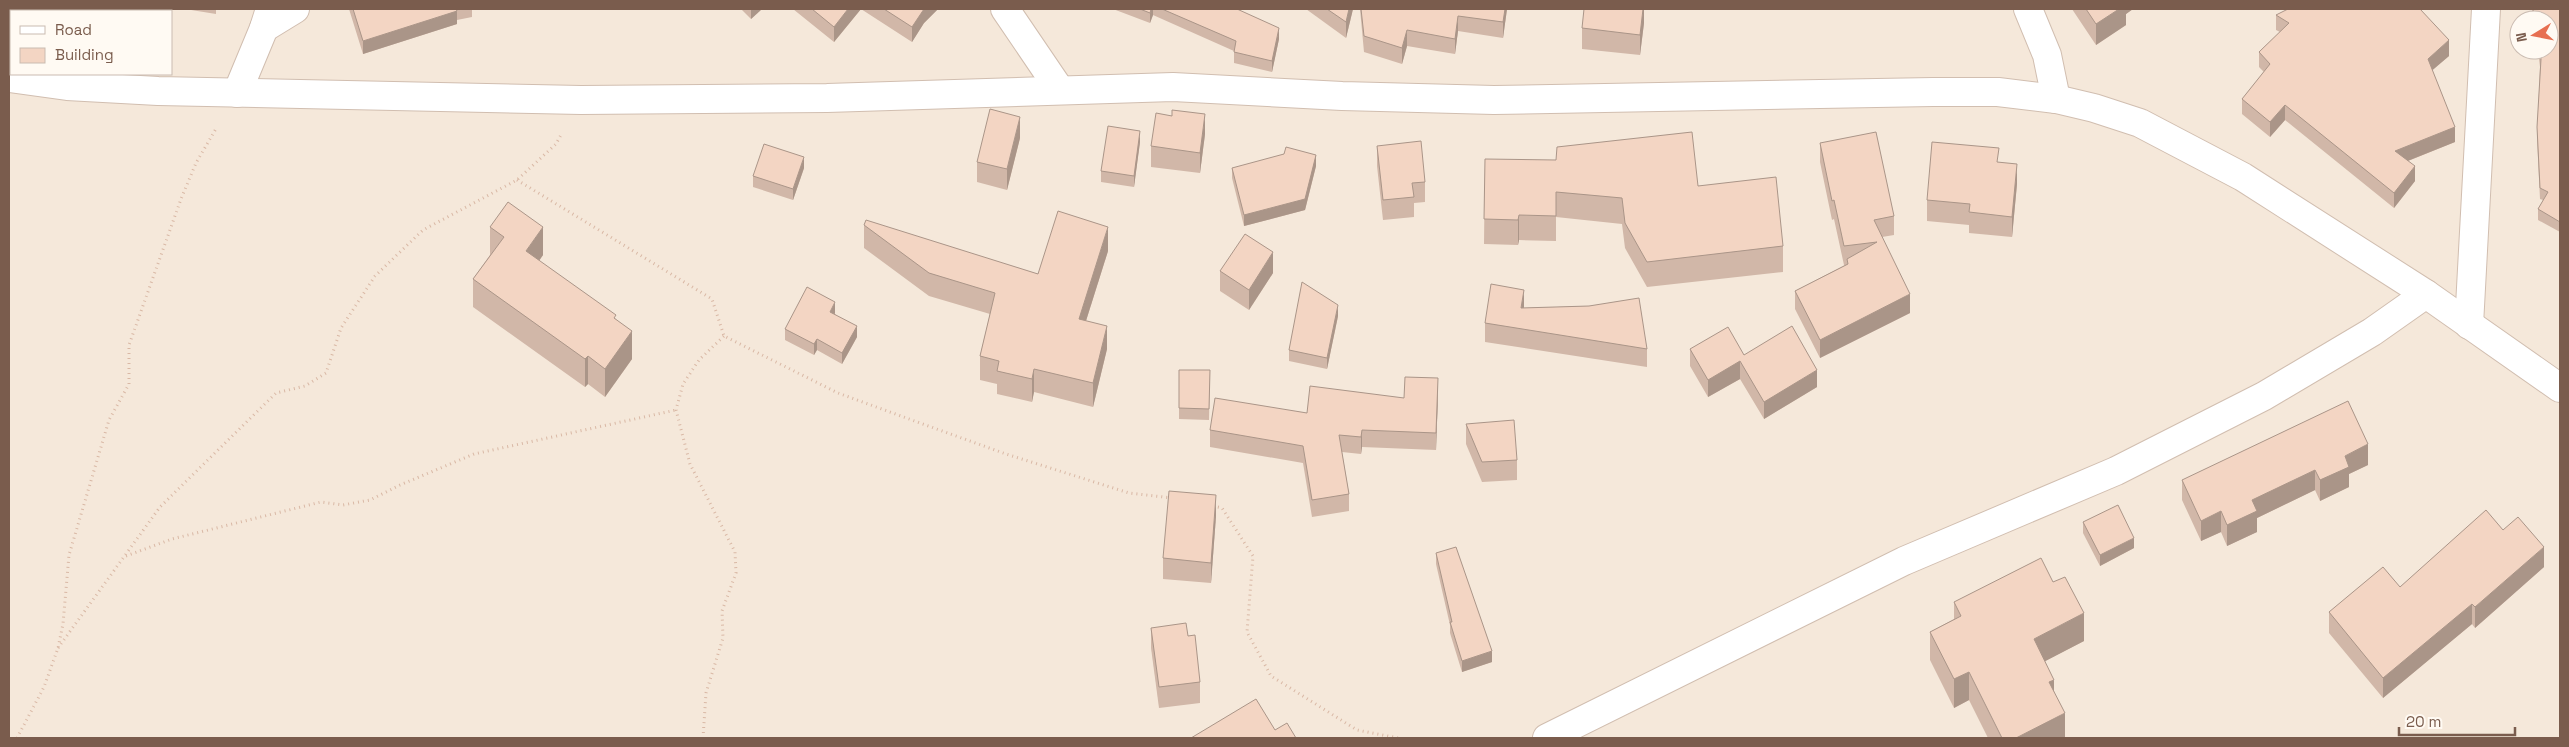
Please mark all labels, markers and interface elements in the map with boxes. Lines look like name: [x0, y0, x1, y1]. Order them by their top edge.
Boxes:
legend: [10, 10, 172, 75]
north arrow: [2509, 10, 2559, 60]
text: Road: [55, 20, 92, 39]
text: N: [2512, 31, 2531, 43]
text: Building: [55, 45, 114, 64]
scale bar: [2399, 704, 2515, 736]
text: 20 m: [2406, 712, 2441, 731]

